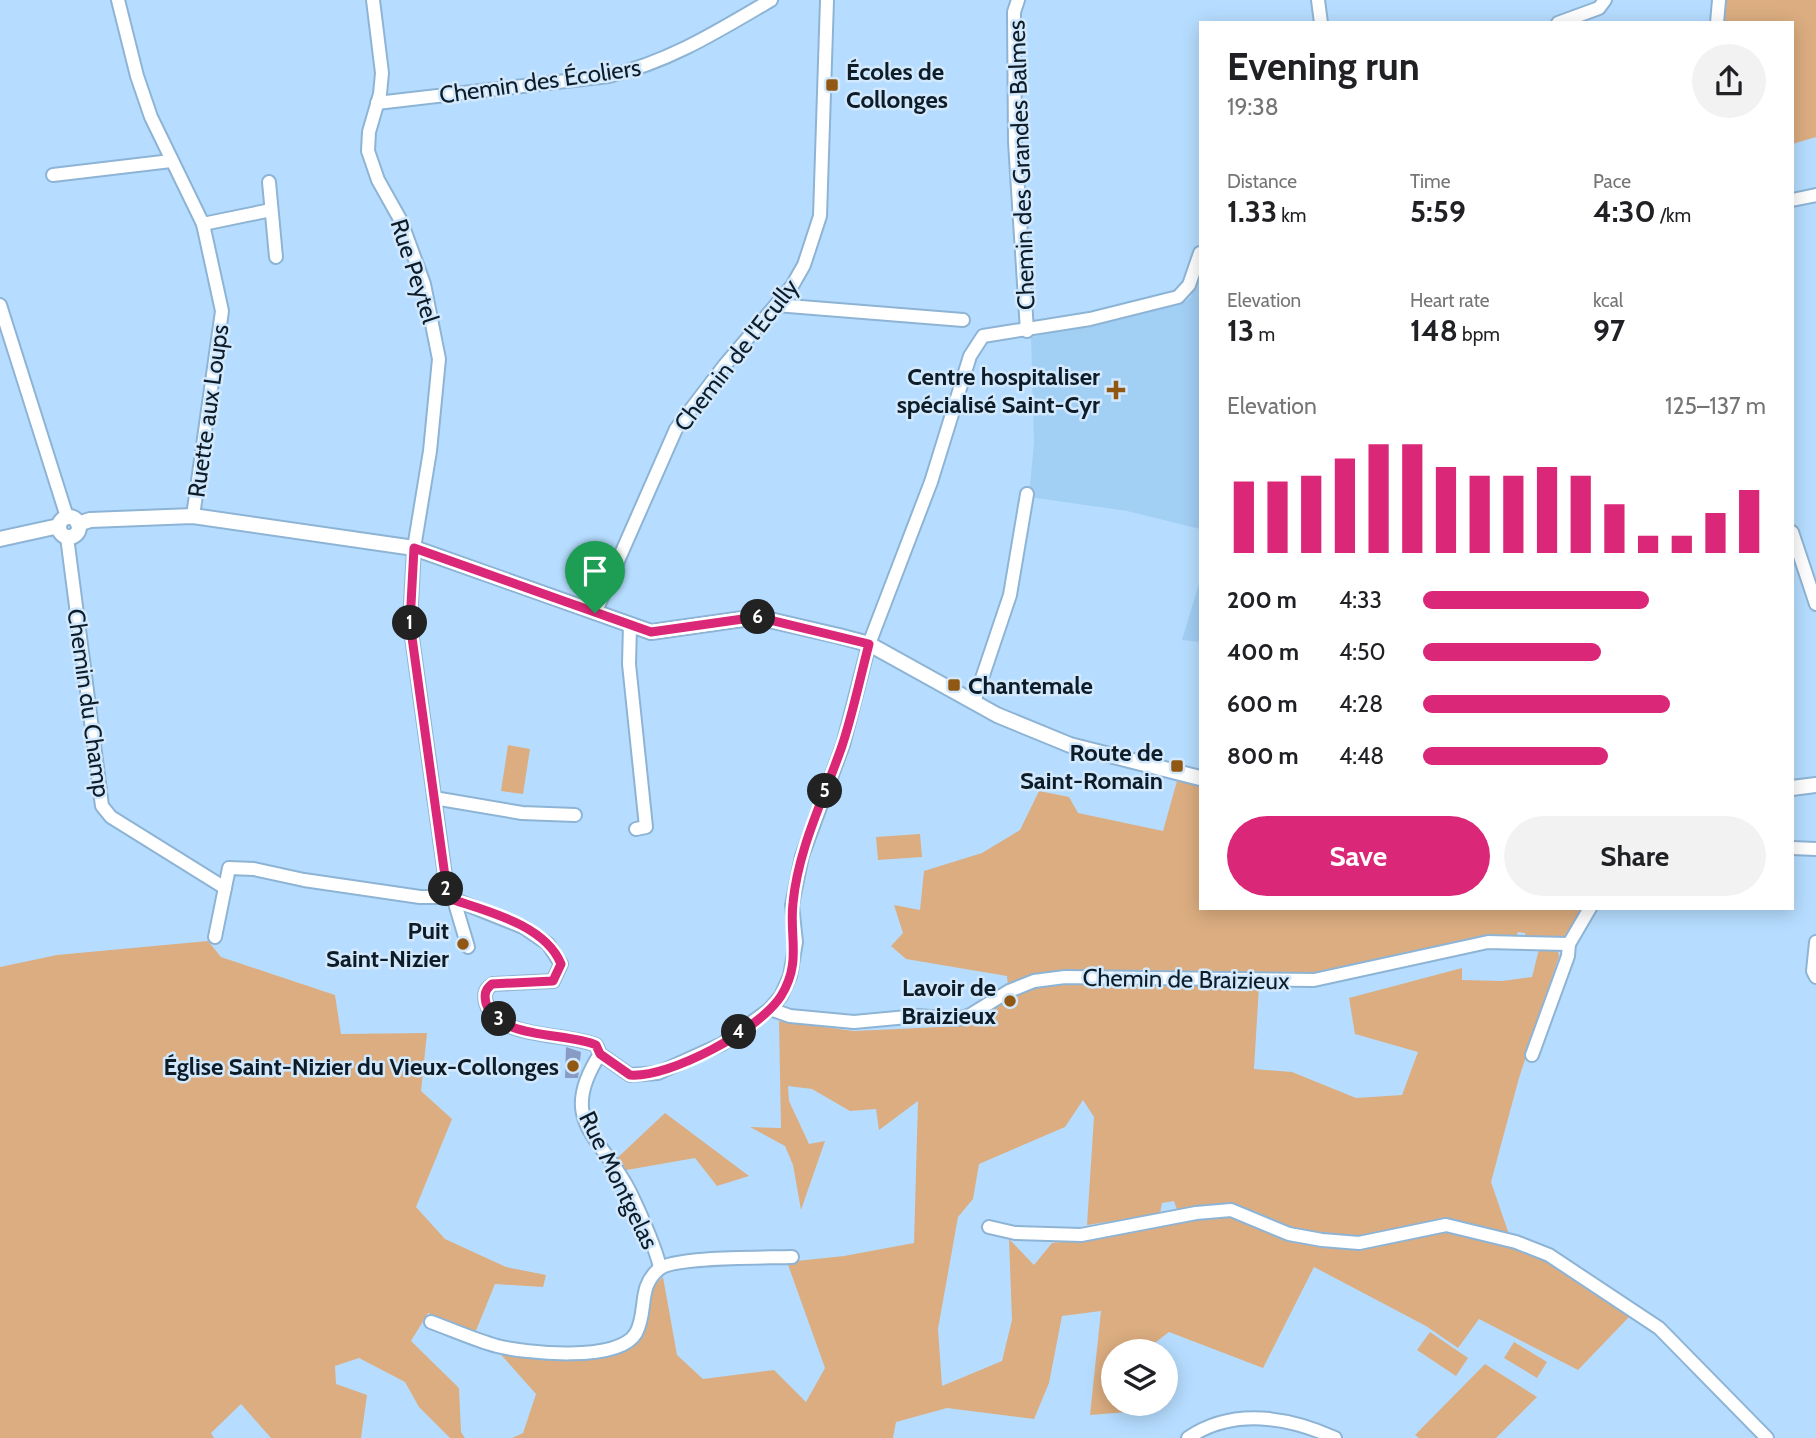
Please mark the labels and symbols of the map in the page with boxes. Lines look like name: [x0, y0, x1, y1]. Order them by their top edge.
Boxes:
street label: Chemin des Grandes Balmes: [1001, 19, 1041, 310]
street label: Chemin des Écoliers: [437, 52, 643, 110]
place label: Écoles de Collonges: [846, 57, 948, 114]
marker: Écoles de Collonges: [824, 77, 840, 93]
street label: Rue Peytel: [385, 215, 446, 327]
street label: Chemin de l'Ecully: [668, 273, 804, 437]
street label: Ruette aux Loups: [181, 322, 235, 499]
place label: Centre hospitaliser spécialisé Saint-Cyr: [897, 362, 1100, 419]
marker: Centre hospitaliser spécialisé Saint-Cyr: [1106, 380, 1126, 400]
pin: [565, 541, 625, 613]
pin: 6: [740, 600, 776, 634]
pin: 1: [392, 606, 428, 640]
street label: Chemin du Champ: [61, 607, 117, 799]
place label: Chantemale: [968, 671, 1093, 700]
marker: Chantemale: [946, 677, 962, 693]
place label: Route de Saint-Romain: [1020, 738, 1163, 795]
marker: Route de Saint-Romain: [1169, 758, 1185, 774]
pin: 5: [808, 774, 842, 808]
pin: 2: [428, 872, 464, 906]
place label: Puit Saint-Nizier: [326, 916, 449, 973]
marker: Puit Saint-Nizier: [455, 936, 471, 952]
street label: Chemin de Braizieux: [1082, 963, 1290, 995]
place label: Lavoir de Braizieux: [901, 973, 996, 1030]
marker: Lavoir de Braizieux: [1002, 993, 1018, 1009]
pin: 3: [482, 1002, 516, 1036]
pin: 4: [722, 1014, 756, 1050]
place label: Église Saint-Nizier du Vieux-Collonges: [163, 1052, 559, 1081]
marker: Église Saint-Nizier du Vieux-Collonges: [565, 1058, 581, 1074]
street label: Rue Montgelas: [573, 1106, 665, 1254]

